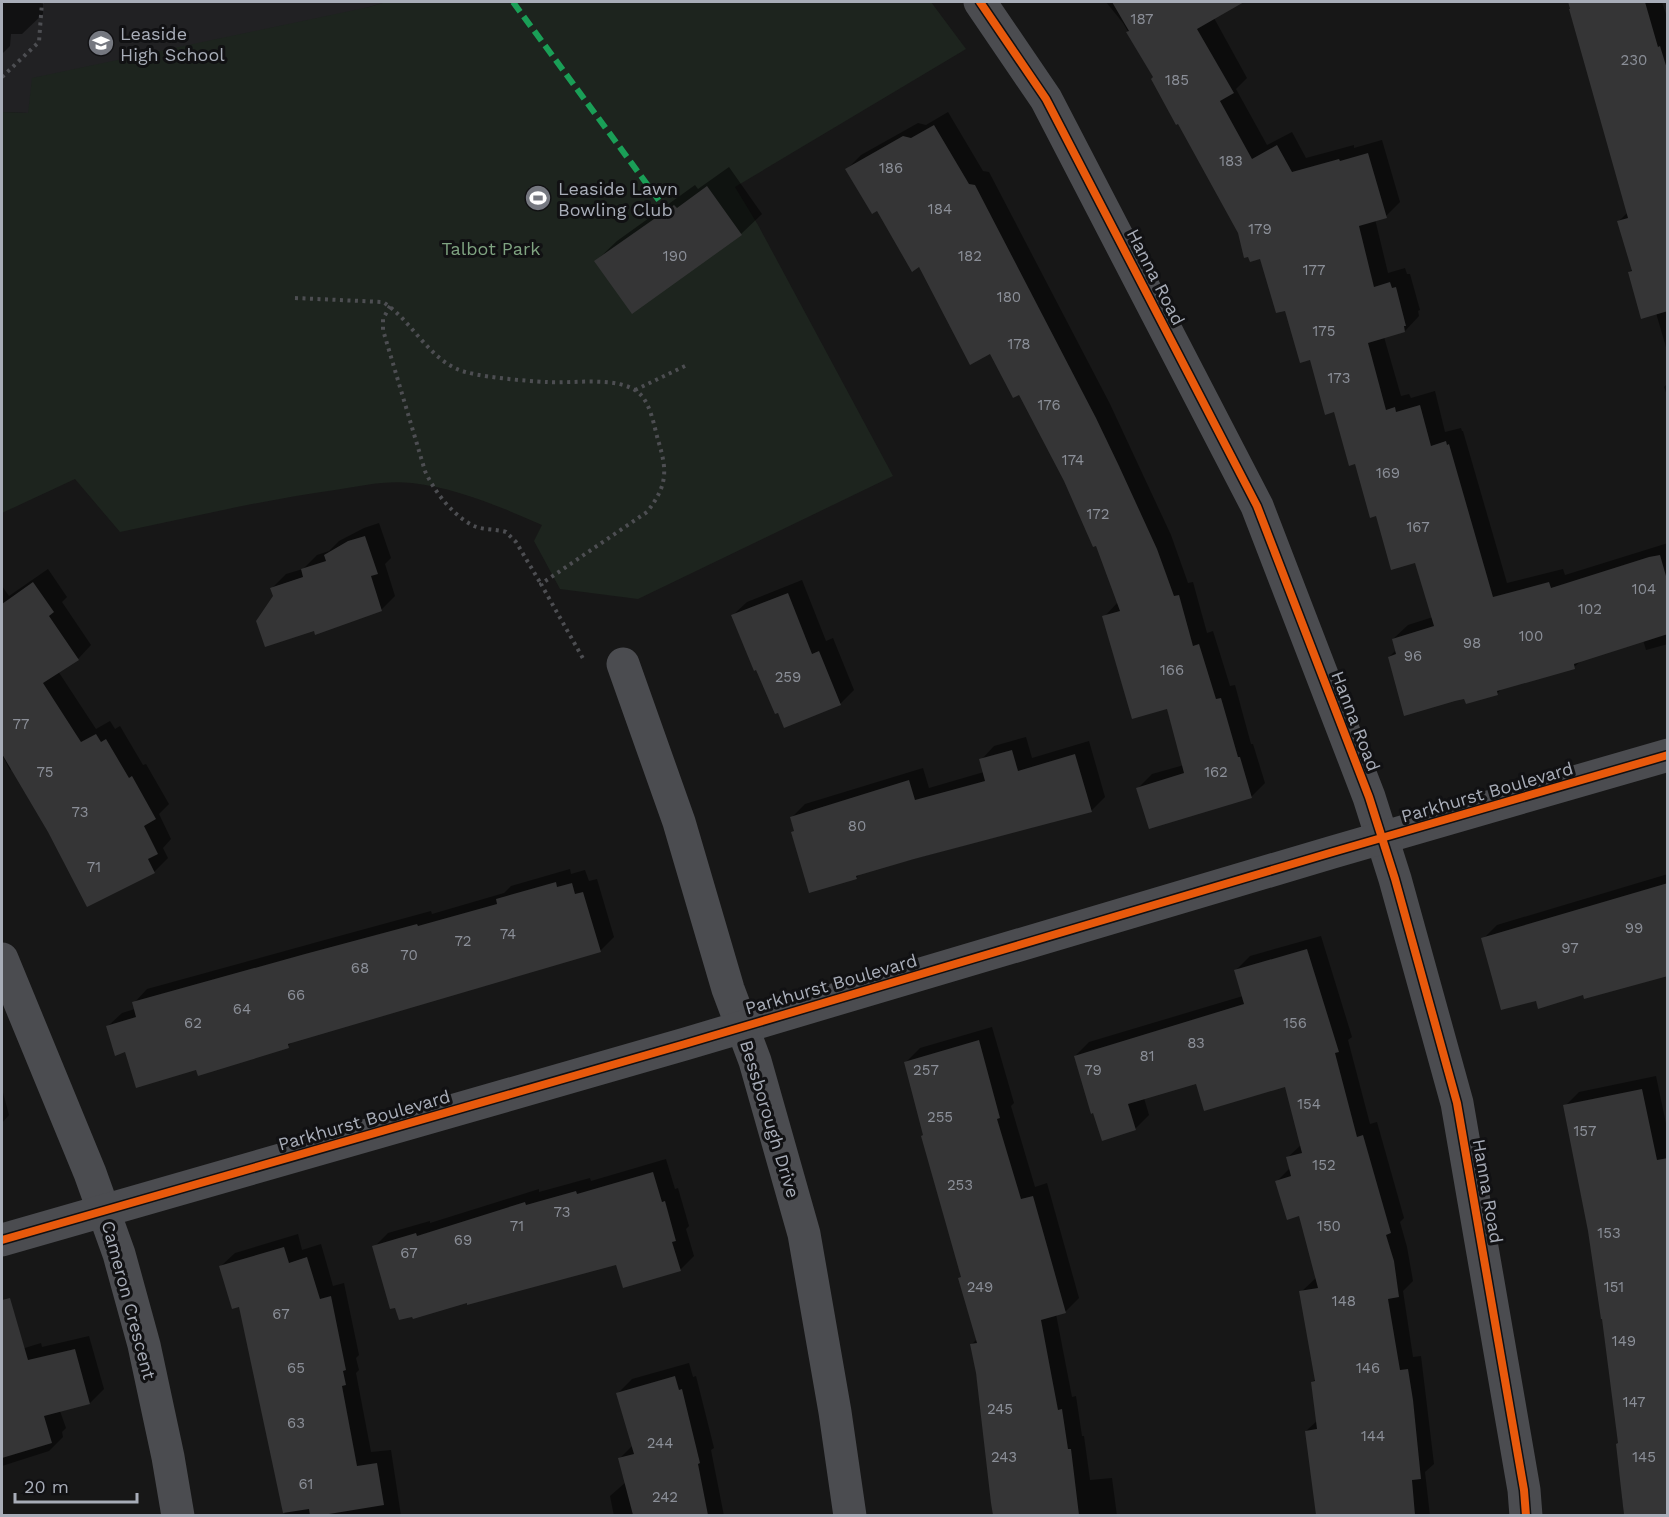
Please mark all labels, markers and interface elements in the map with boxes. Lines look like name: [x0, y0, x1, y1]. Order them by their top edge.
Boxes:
house number: 187: [1131, 10, 1153, 28]
place label: Leaside High School: [120, 23, 225, 65]
school or university icon: Leaside High School: [86, 28, 116, 58]
house number: 230: [1621, 51, 1647, 69]
house number: 185: [1165, 71, 1189, 89]
house number: 183: [1219, 152, 1243, 170]
house number: 186: [879, 159, 903, 177]
place label: Leaside Lawn Bowling Club: [558, 178, 678, 220]
sports icon: Leaside Lawn Bowling Club: [523, 183, 553, 213]
house number: 184: [928, 200, 952, 218]
house number: 179: [1248, 220, 1272, 238]
street label: Hanna Road: [1123, 225, 1189, 329]
park label: Talbot Park: [441, 238, 541, 259]
house number: 190: [663, 247, 687, 265]
house number: 182: [958, 247, 982, 265]
house number: 177: [1303, 261, 1325, 279]
house number: 180: [997, 288, 1021, 306]
house number: 175: [1313, 322, 1336, 340]
house number: 178: [1007, 335, 1031, 353]
house number: 173: [1327, 369, 1351, 387]
house number: 176: [1037, 396, 1061, 414]
house number: 174: [1062, 451, 1084, 469]
house number: 169: [1376, 464, 1400, 482]
house number: 172: [1086, 505, 1110, 523]
house number: 167: [1406, 518, 1430, 536]
house number: 104: [1632, 580, 1656, 598]
house number: 102: [1578, 600, 1602, 618]
house number: 100: [1519, 627, 1543, 645]
house number: 98: [1463, 634, 1481, 652]
house number: 96: [1404, 647, 1422, 665]
house number: 166: [1160, 661, 1184, 679]
house number: 259: [775, 668, 801, 686]
street label: Hanna Road: [1327, 668, 1385, 774]
house number: 77: [13, 715, 29, 733]
street label: Parkhurst Boulevard: [1399, 757, 1575, 827]
house number: 75: [36, 763, 54, 781]
house number: 162: [1204, 763, 1228, 781]
house number: 73: [71, 803, 89, 821]
house number: 80: [848, 817, 866, 835]
house number: 71: [87, 858, 101, 876]
house number: 99: [1625, 919, 1643, 937]
house number: 74: [500, 925, 516, 943]
house number: 72: [454, 932, 472, 950]
house number: 97: [1561, 939, 1579, 957]
house number: 70: [400, 946, 418, 964]
street label: Parkhurst Boulevard: [743, 949, 919, 1019]
house number: 68: [351, 959, 369, 977]
house number: 66: [287, 986, 305, 1004]
house number: 64: [233, 1000, 251, 1018]
house number: 62: [184, 1014, 202, 1032]
house number: 156: [1283, 1014, 1307, 1032]
house number: 83: [1187, 1034, 1205, 1052]
street label: Bessborough Drive: [736, 1038, 804, 1200]
house number: 81: [1139, 1047, 1155, 1065]
house number: 257: [913, 1061, 939, 1079]
house number: 79: [1084, 1061, 1102, 1079]
street label: Parkhurst Boulevard: [276, 1085, 452, 1155]
house number: 154: [1297, 1095, 1321, 1113]
house number: 255: [927, 1108, 953, 1126]
house number: 157: [1574, 1122, 1597, 1140]
street label: Hanna Road: [1469, 1137, 1507, 1245]
house number: 152: [1312, 1156, 1336, 1174]
house number: 253: [947, 1176, 973, 1194]
house number: 73: [553, 1203, 571, 1221]
house number: 71: [510, 1217, 524, 1235]
house number: 150: [1317, 1217, 1341, 1235]
street label: Cameron Crescent: [98, 1218, 160, 1382]
house number: 153: [1597, 1224, 1621, 1242]
house number: 69: [454, 1231, 472, 1249]
house number: 67: [400, 1244, 418, 1262]
house number: 249: [967, 1278, 993, 1296]
house number: 151: [1604, 1278, 1624, 1296]
house number: 148: [1332, 1292, 1356, 1310]
house number: 67: [272, 1305, 290, 1323]
house number: 149: [1612, 1332, 1636, 1350]
house number: 65: [287, 1359, 305, 1377]
house number: 146: [1356, 1359, 1380, 1377]
house number: 147: [1623, 1393, 1645, 1411]
house number: 245: [987, 1400, 1013, 1418]
house number: 63: [287, 1414, 305, 1432]
house number: 144: [1361, 1427, 1385, 1445]
house number: 244: [647, 1434, 673, 1452]
house number: 243: [991, 1448, 1017, 1466]
house number: 145: [1632, 1448, 1656, 1466]
scale bar: [15, 1466, 136, 1504]
house number: 61: [299, 1475, 313, 1493]
text: 20 m: [24, 1476, 69, 1497]
house number: 242: [652, 1488, 678, 1506]

